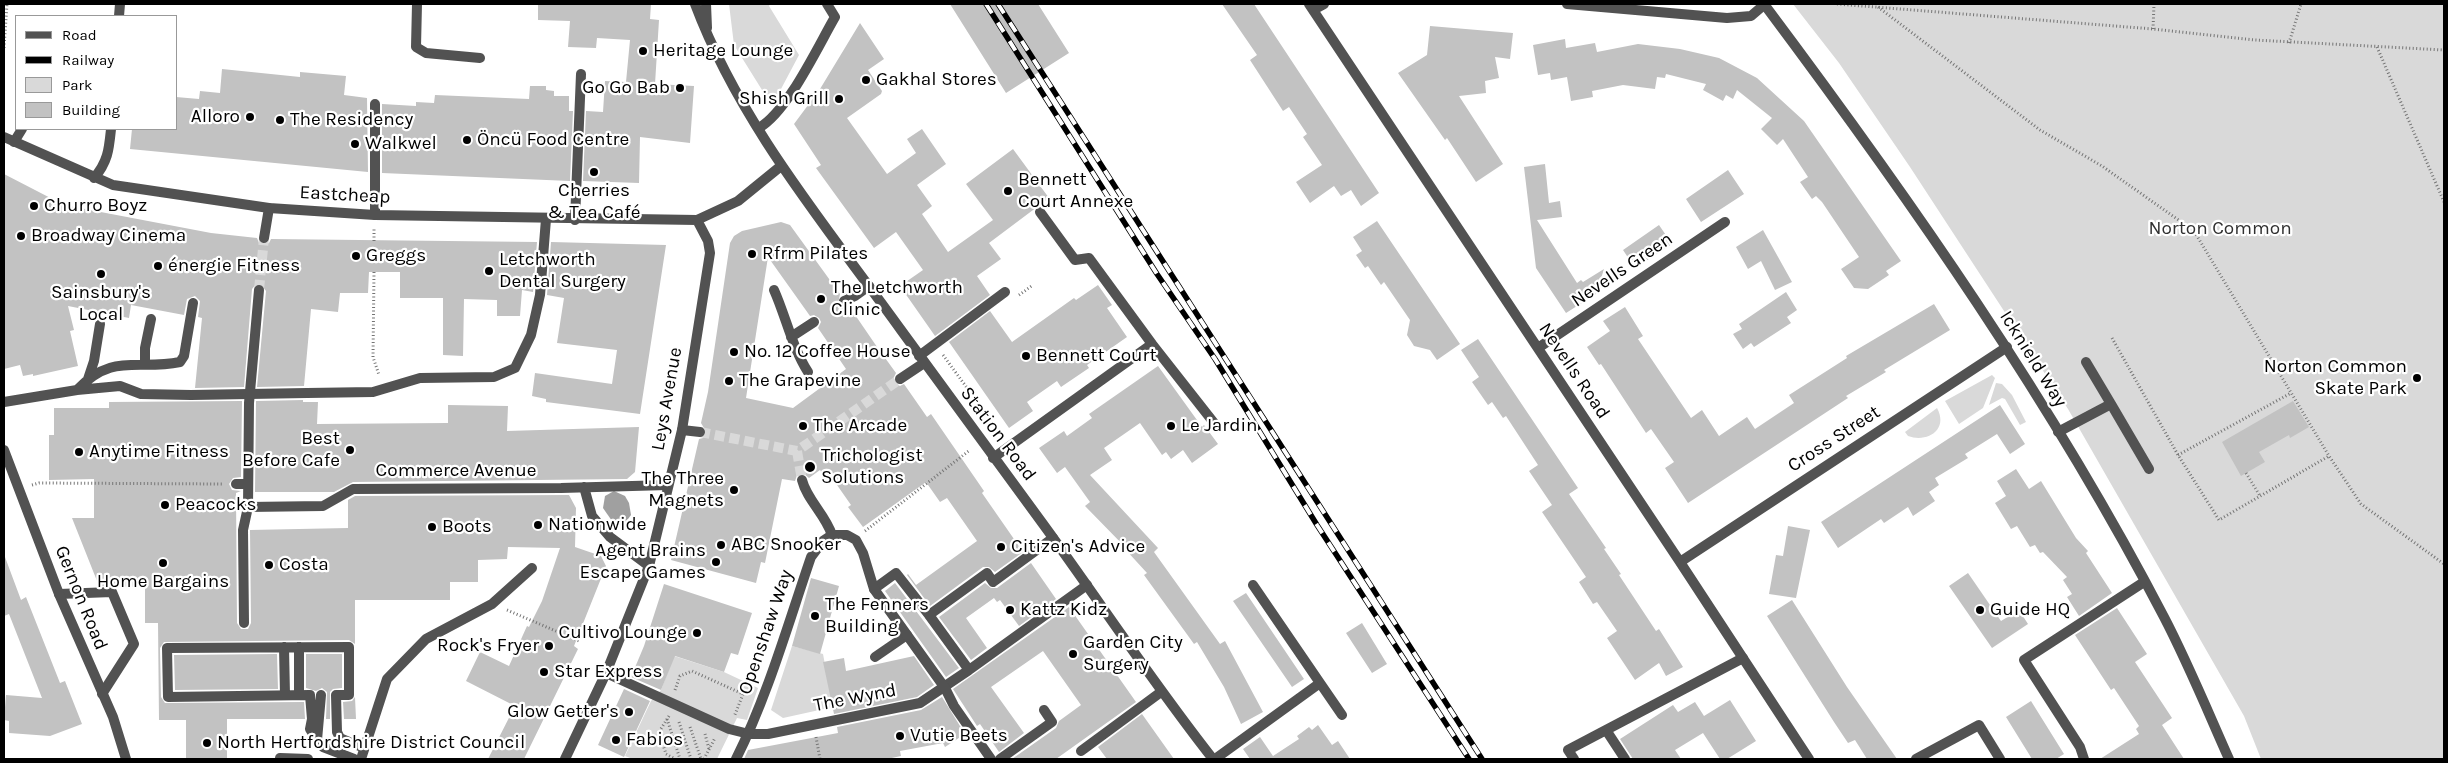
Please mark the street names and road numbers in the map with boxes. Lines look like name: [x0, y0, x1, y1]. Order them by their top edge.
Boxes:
street label: Eastcheap: [299, 181, 391, 209]
street label: Nevells Green: [1567, 228, 1677, 312]
street label: Icknield Way: [1994, 307, 2072, 411]
street label: Nevells Road: [1534, 319, 1614, 423]
street label: Leys Avenue: [647, 346, 687, 452]
street label: Station Road: [955, 382, 1041, 486]
street label: Cross Street: [1784, 401, 1884, 477]
street label: Commerce Avenue: [376, 460, 536, 482]
street label: Gernon Road: [50, 543, 112, 653]
street label: Openshaw Way: [734, 567, 798, 697]
street label: The Wynd: [812, 679, 898, 717]

